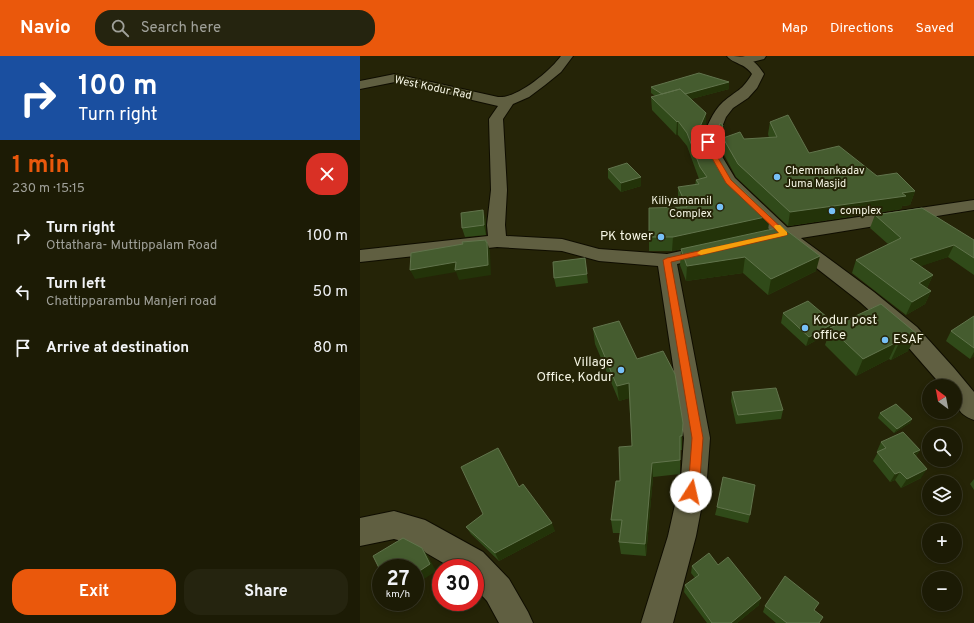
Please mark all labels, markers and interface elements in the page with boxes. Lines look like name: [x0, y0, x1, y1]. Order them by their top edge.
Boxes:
search box: [95, 10, 375, 46]
text: Navio: [20, 16, 71, 40]
icon: search: [109, 17, 131, 39]
text: Search here: [141, 19, 221, 38]
text: Map: [782, 20, 808, 37]
text: Directions: [830, 20, 894, 37]
text: Saved: [916, 20, 954, 37]
text: 100 m: [78, 69, 158, 105]
icon: right: [12, 72, 64, 124]
street label: West Kodur Rad: [393, 73, 473, 103]
text: Turn right: [78, 104, 158, 127]
pin: [691, 125, 725, 159]
icon: arrive: [697, 131, 719, 153]
text: 1 min: [12, 151, 70, 181]
button: close: [306, 153, 348, 195]
place label: Chemmankadav Juma Masjid: [785, 164, 865, 191]
marker: Chemmankadav Juma Masjid: [772, 172, 782, 182]
text: 230 m · 15:15: [12, 181, 85, 197]
place label: Kiliyamannil Complex: [651, 194, 712, 221]
marker: Kiliyamannil Complex: [715, 202, 725, 212]
place label: complex: [840, 204, 882, 218]
marker: complex: [827, 206, 837, 216]
text: Turn right: [46, 219, 115, 238]
icon: right: [12, 225, 34, 247]
text: 100 m: [307, 227, 348, 246]
place label: PK tower: [600, 229, 653, 245]
marker: PK tower: [656, 232, 666, 242]
text: Ottathara- Muttippalam Road: [46, 238, 217, 254]
text: Turn left: [46, 275, 106, 294]
icon: left: [12, 281, 34, 303]
text: 50 m: [313, 283, 348, 302]
text: Chattipparambu Manjeri road: [46, 294, 216, 310]
place label: Kodur post office: [813, 313, 877, 344]
marker: Kodur post office: [800, 323, 810, 333]
place label: ESAF: [893, 332, 924, 348]
marker: ESAF: [880, 335, 890, 345]
icon: arrive: [12, 337, 34, 359]
text: Arrive at destination: [46, 339, 189, 358]
text: 80 m: [313, 339, 348, 358]
place label: Village Office, Kodur: [536, 355, 613, 386]
marker: Village Office, Kodur: [616, 365, 626, 375]
north arrow: [922, 379, 962, 419]
map controls: [922, 379, 962, 611]
button: search: [922, 427, 962, 467]
position arrow: [670, 471, 712, 513]
button: layers: [922, 475, 962, 515]
button: +: [922, 523, 962, 563]
speed limit sign: 30: [432, 559, 484, 611]
text: 27: [387, 567, 409, 593]
button: Exit: [12, 569, 176, 615]
button: Share: [184, 569, 348, 615]
button: −: [922, 571, 962, 611]
text: km/h: [386, 588, 410, 601]

